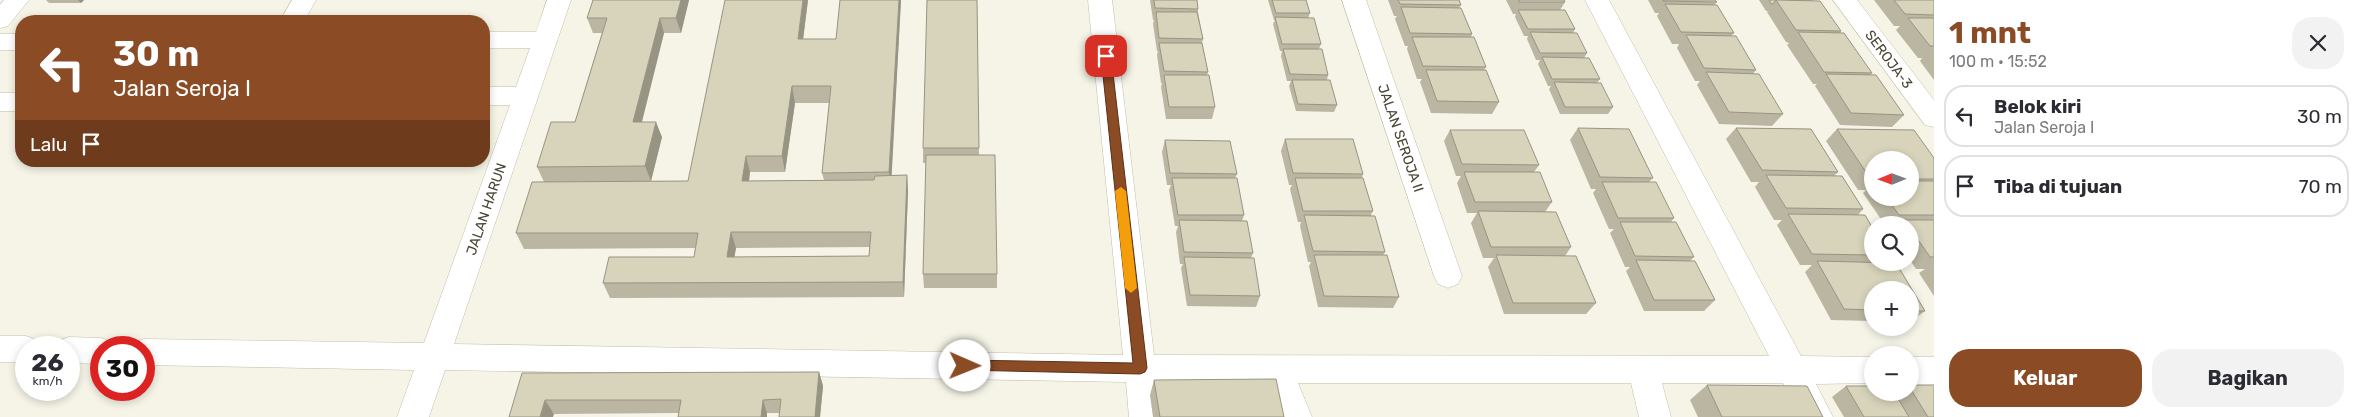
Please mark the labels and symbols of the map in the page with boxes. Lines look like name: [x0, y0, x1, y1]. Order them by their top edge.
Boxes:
street label: SEROJA-3: [1861, 27, 1916, 92]
pin: [1085, 35, 1127, 77]
street label: JALAN SEROJA II: [1374, 82, 1427, 194]
north arrow: [1864, 151, 1919, 206]
street label: JALAN HARUN: [463, 161, 510, 258]
speed limit sign: 30: [90, 336, 155, 401]
position arrow: [938, 339, 990, 391]

